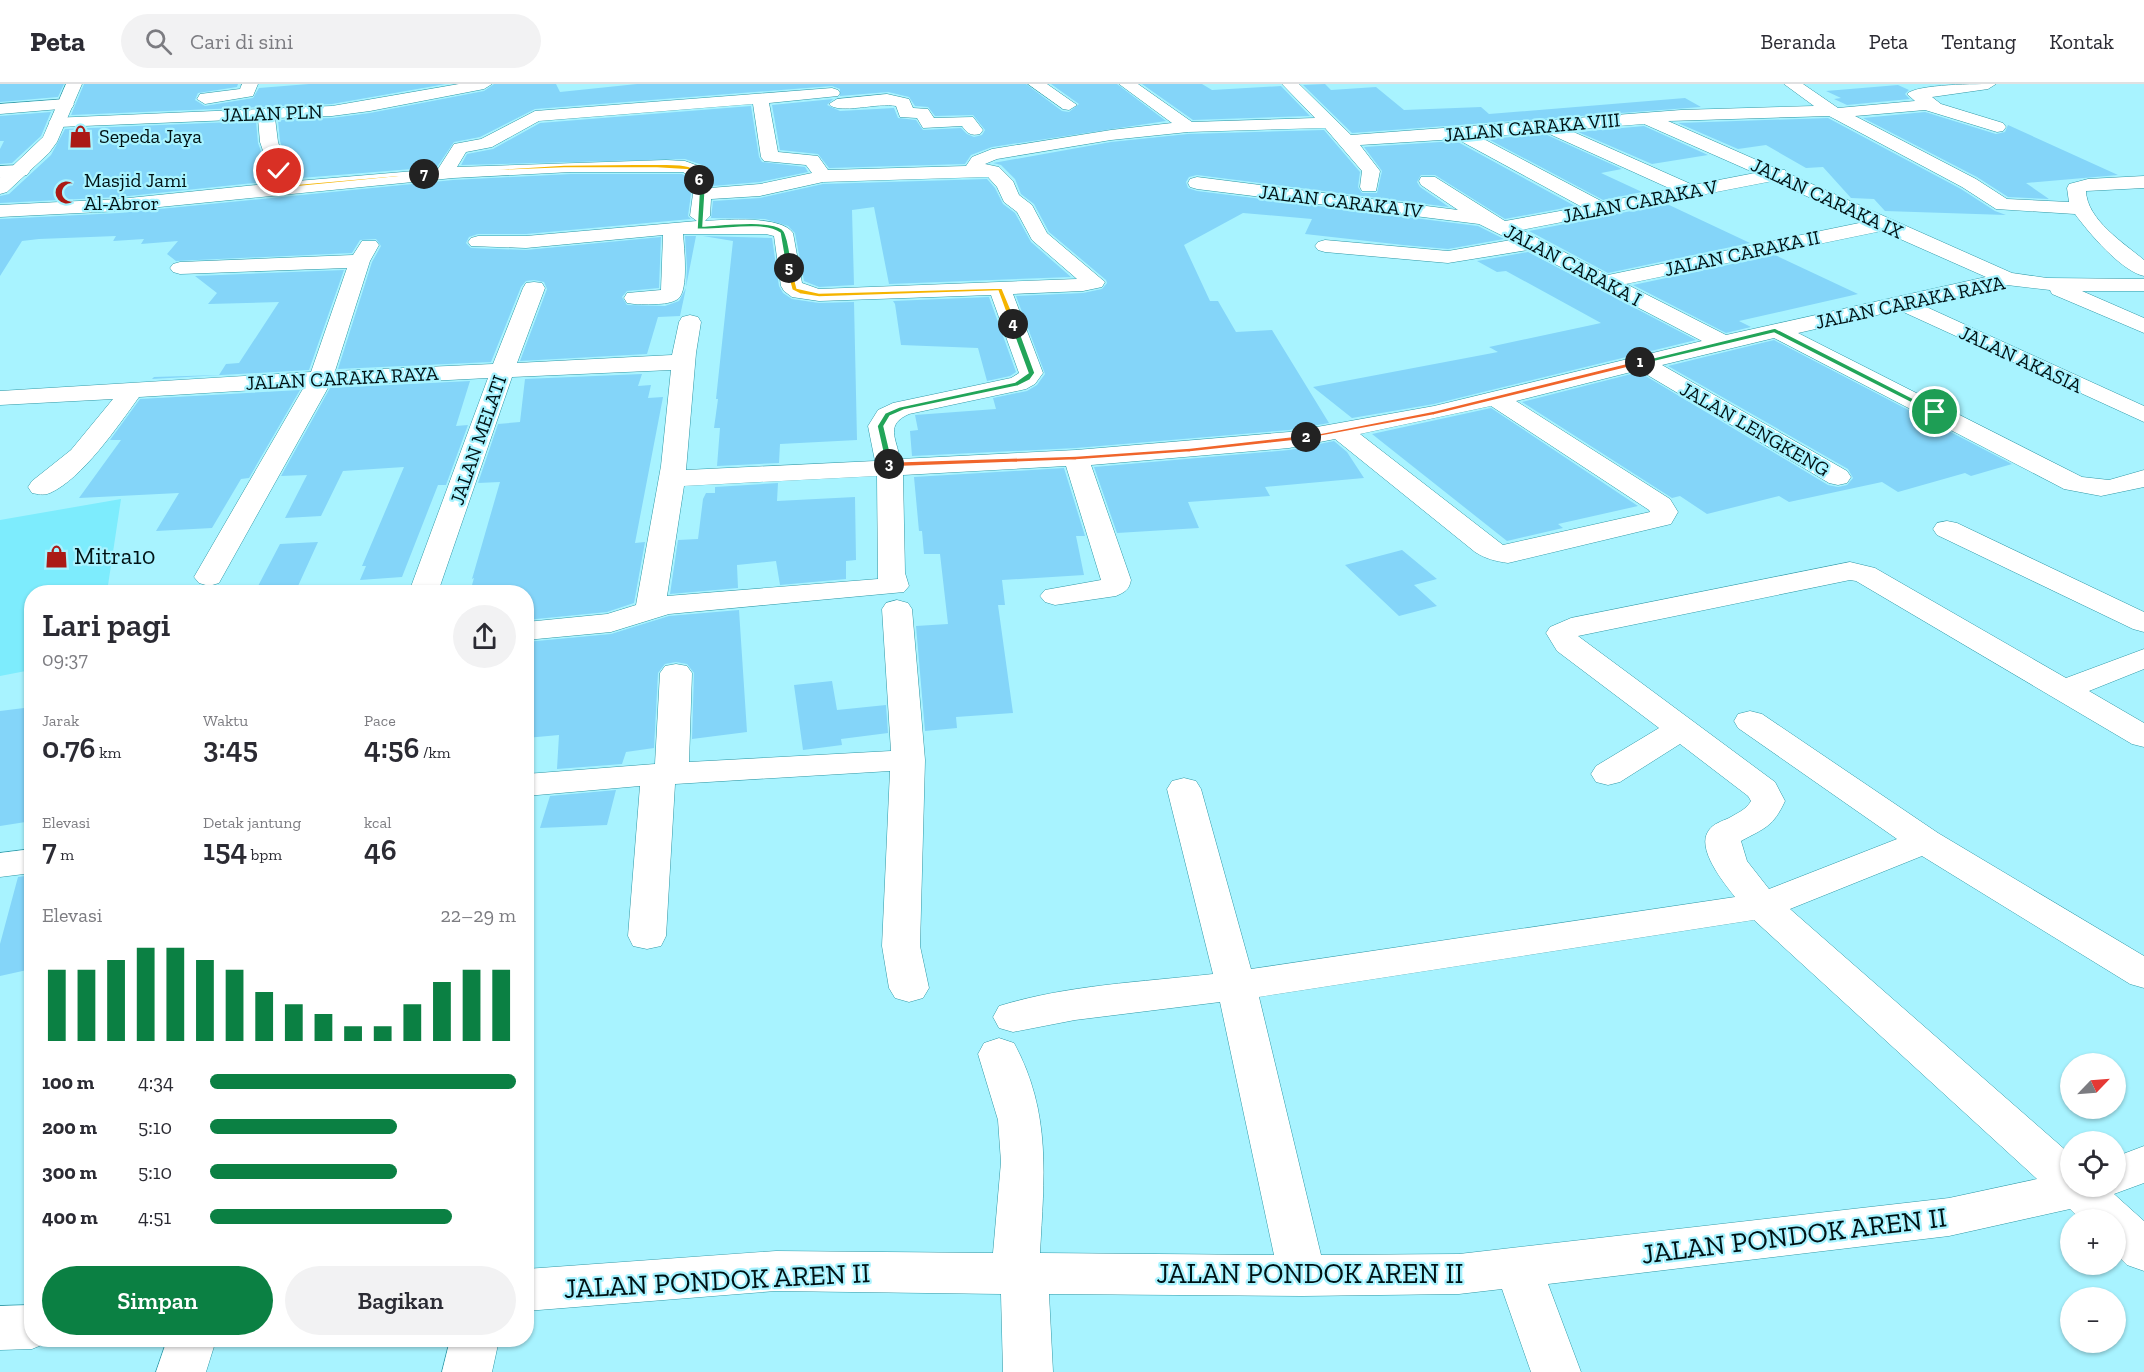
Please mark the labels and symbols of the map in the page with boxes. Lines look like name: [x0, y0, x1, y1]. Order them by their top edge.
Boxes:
street label: JALAN PLN: [221, 99, 323, 127]
street label: JALAN CARAKA VIII: [1443, 107, 1621, 147]
shop icon: Sepeda Jaya: [68, 123, 94, 149]
place label: Sepeda Jaya: [99, 124, 202, 148]
pin: [253, 145, 304, 196]
street label: JALAN CARAKA IX: [1747, 152, 1907, 244]
pin: 7: [409, 159, 439, 189]
pin: 6: [684, 165, 714, 195]
place label: Masjid Jami Al-Abror: [84, 168, 187, 215]
street label: JALAN CARAKA V: [1560, 174, 1720, 228]
mosque icon: Masjid Jami Al-Abror: [53, 179, 79, 205]
street label: JALAN CARAKA IV: [1258, 179, 1424, 223]
street label: JALAN CARAKA I: [1500, 219, 1646, 311]
street label: JALAN CARAKA II: [1662, 225, 1822, 281]
pin: 5: [774, 253, 804, 283]
street label: JALAN CARAKA RAYA: [1813, 270, 2008, 334]
pin: 4: [998, 309, 1028, 339]
street label: JALAN AKASIA: [1956, 320, 2087, 398]
pin: 1: [1625, 347, 1655, 377]
street label: JALAN CARAKA RAYA: [245, 361, 440, 395]
street label: JALAN MELATI: [445, 372, 511, 508]
street label: JALAN LENGKENG: [1676, 376, 1834, 482]
pin: [1909, 386, 1960, 437]
pin: 2: [1291, 422, 1321, 452]
pin: 3: [874, 449, 904, 479]
place label: Mitra10: [74, 541, 156, 570]
shop icon: Mitra10: [43, 543, 69, 569]
north arrow: [2060, 1053, 2126, 1119]
street label: JALAN PONDOK AREN II: [1640, 1200, 1948, 1271]
street label: JALAN PONDOK AREN II: [563, 1256, 871, 1305]
street label: JALAN PONDOK AREN II: [1156, 1257, 1464, 1290]

